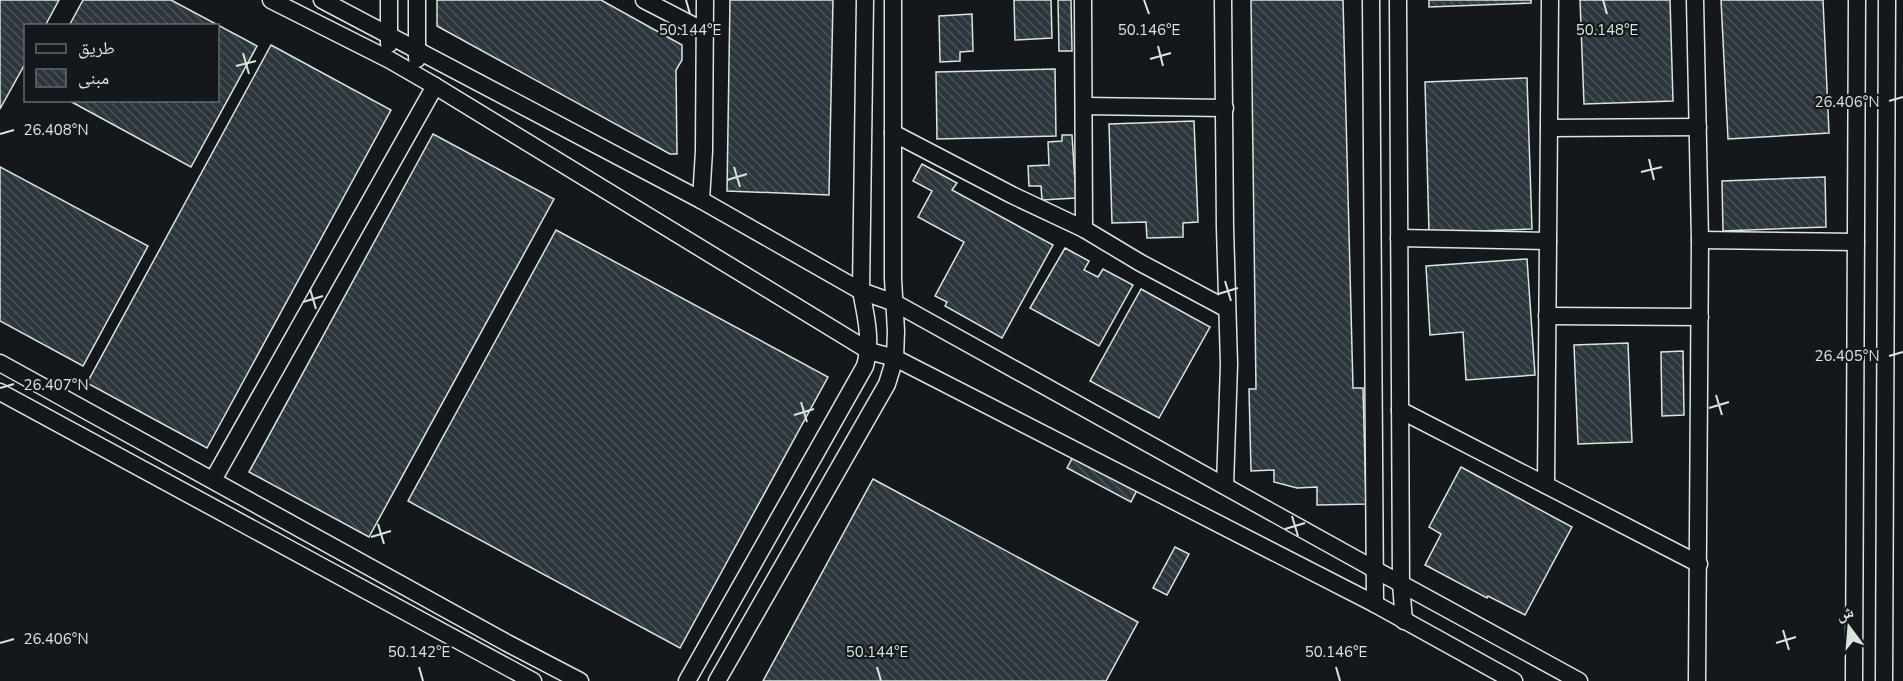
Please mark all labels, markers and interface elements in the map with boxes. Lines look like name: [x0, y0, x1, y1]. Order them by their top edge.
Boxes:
text: 50.144°E: [659, 20, 721, 40]
text: 50.146°E: [1118, 20, 1180, 40]
text: 50.148°E: [1576, 20, 1638, 40]
legend: [24, 24, 219, 102]
text: طريق: [78, 36, 115, 60]
text: مبنى: [78, 66, 109, 90]
text: 26.406°N: [1814, 92, 1880, 112]
text: 26.408°N: [23, 120, 89, 140]
text: 26.405°N: [1814, 346, 1880, 366]
text: 26.407°N: [23, 375, 89, 395]
north arrow: [1819, 597, 1879, 657]
text: ش: [1834, 601, 1856, 626]
text: 26.406°N: [23, 629, 89, 649]
text: 50.142°E: [388, 642, 450, 662]
text: 50.144°E: [846, 642, 908, 662]
text: 50.146°E: [1305, 642, 1367, 662]

